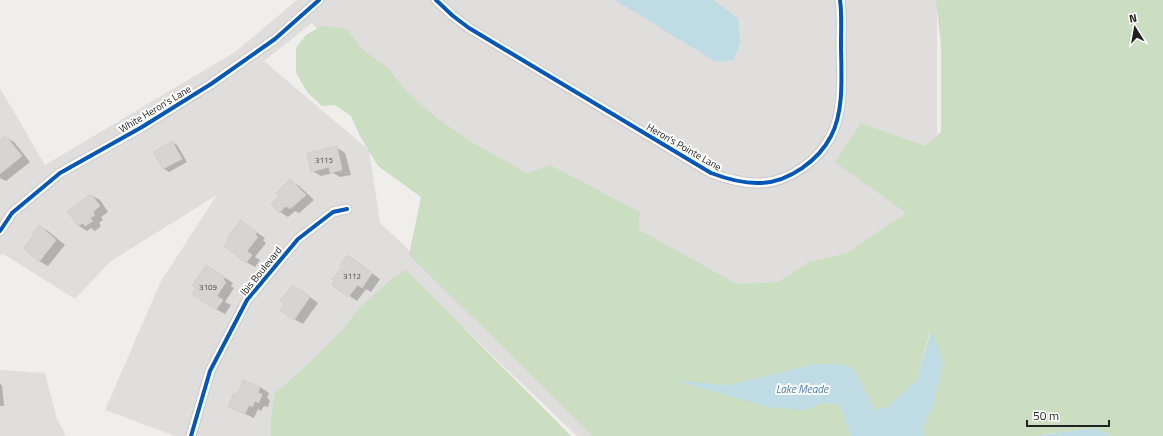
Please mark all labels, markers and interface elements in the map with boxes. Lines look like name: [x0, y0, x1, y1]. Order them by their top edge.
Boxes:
north arrow: [1115, 8, 1155, 48]
text: N: [1128, 10, 1138, 27]
street label: White Heron's Lane: [116, 81, 194, 137]
street label: Heron's Pointe Lane: [644, 119, 724, 175]
house number: 3115: [315, 154, 333, 166]
street label: Ibis Boulevard: [237, 243, 285, 299]
house number: 3112: [343, 270, 361, 282]
house number: 3109: [199, 281, 217, 293]
water label: Lake Meade: [776, 381, 829, 397]
scale bar: [1027, 402, 1109, 428]
text: 50 m: [1033, 406, 1059, 425]

